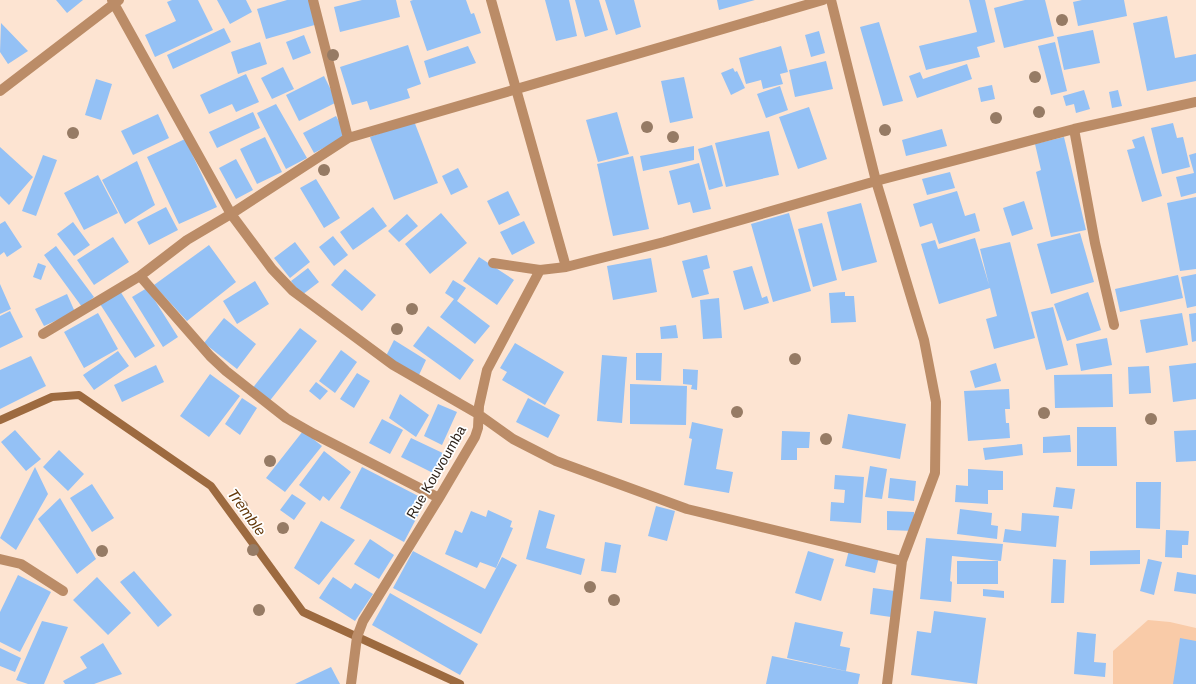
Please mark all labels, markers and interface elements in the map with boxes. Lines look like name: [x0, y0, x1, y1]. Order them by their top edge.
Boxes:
street label: Rue Kouvoumba: [403, 423, 469, 521]
water label: Tremble: [224, 485, 270, 539]

